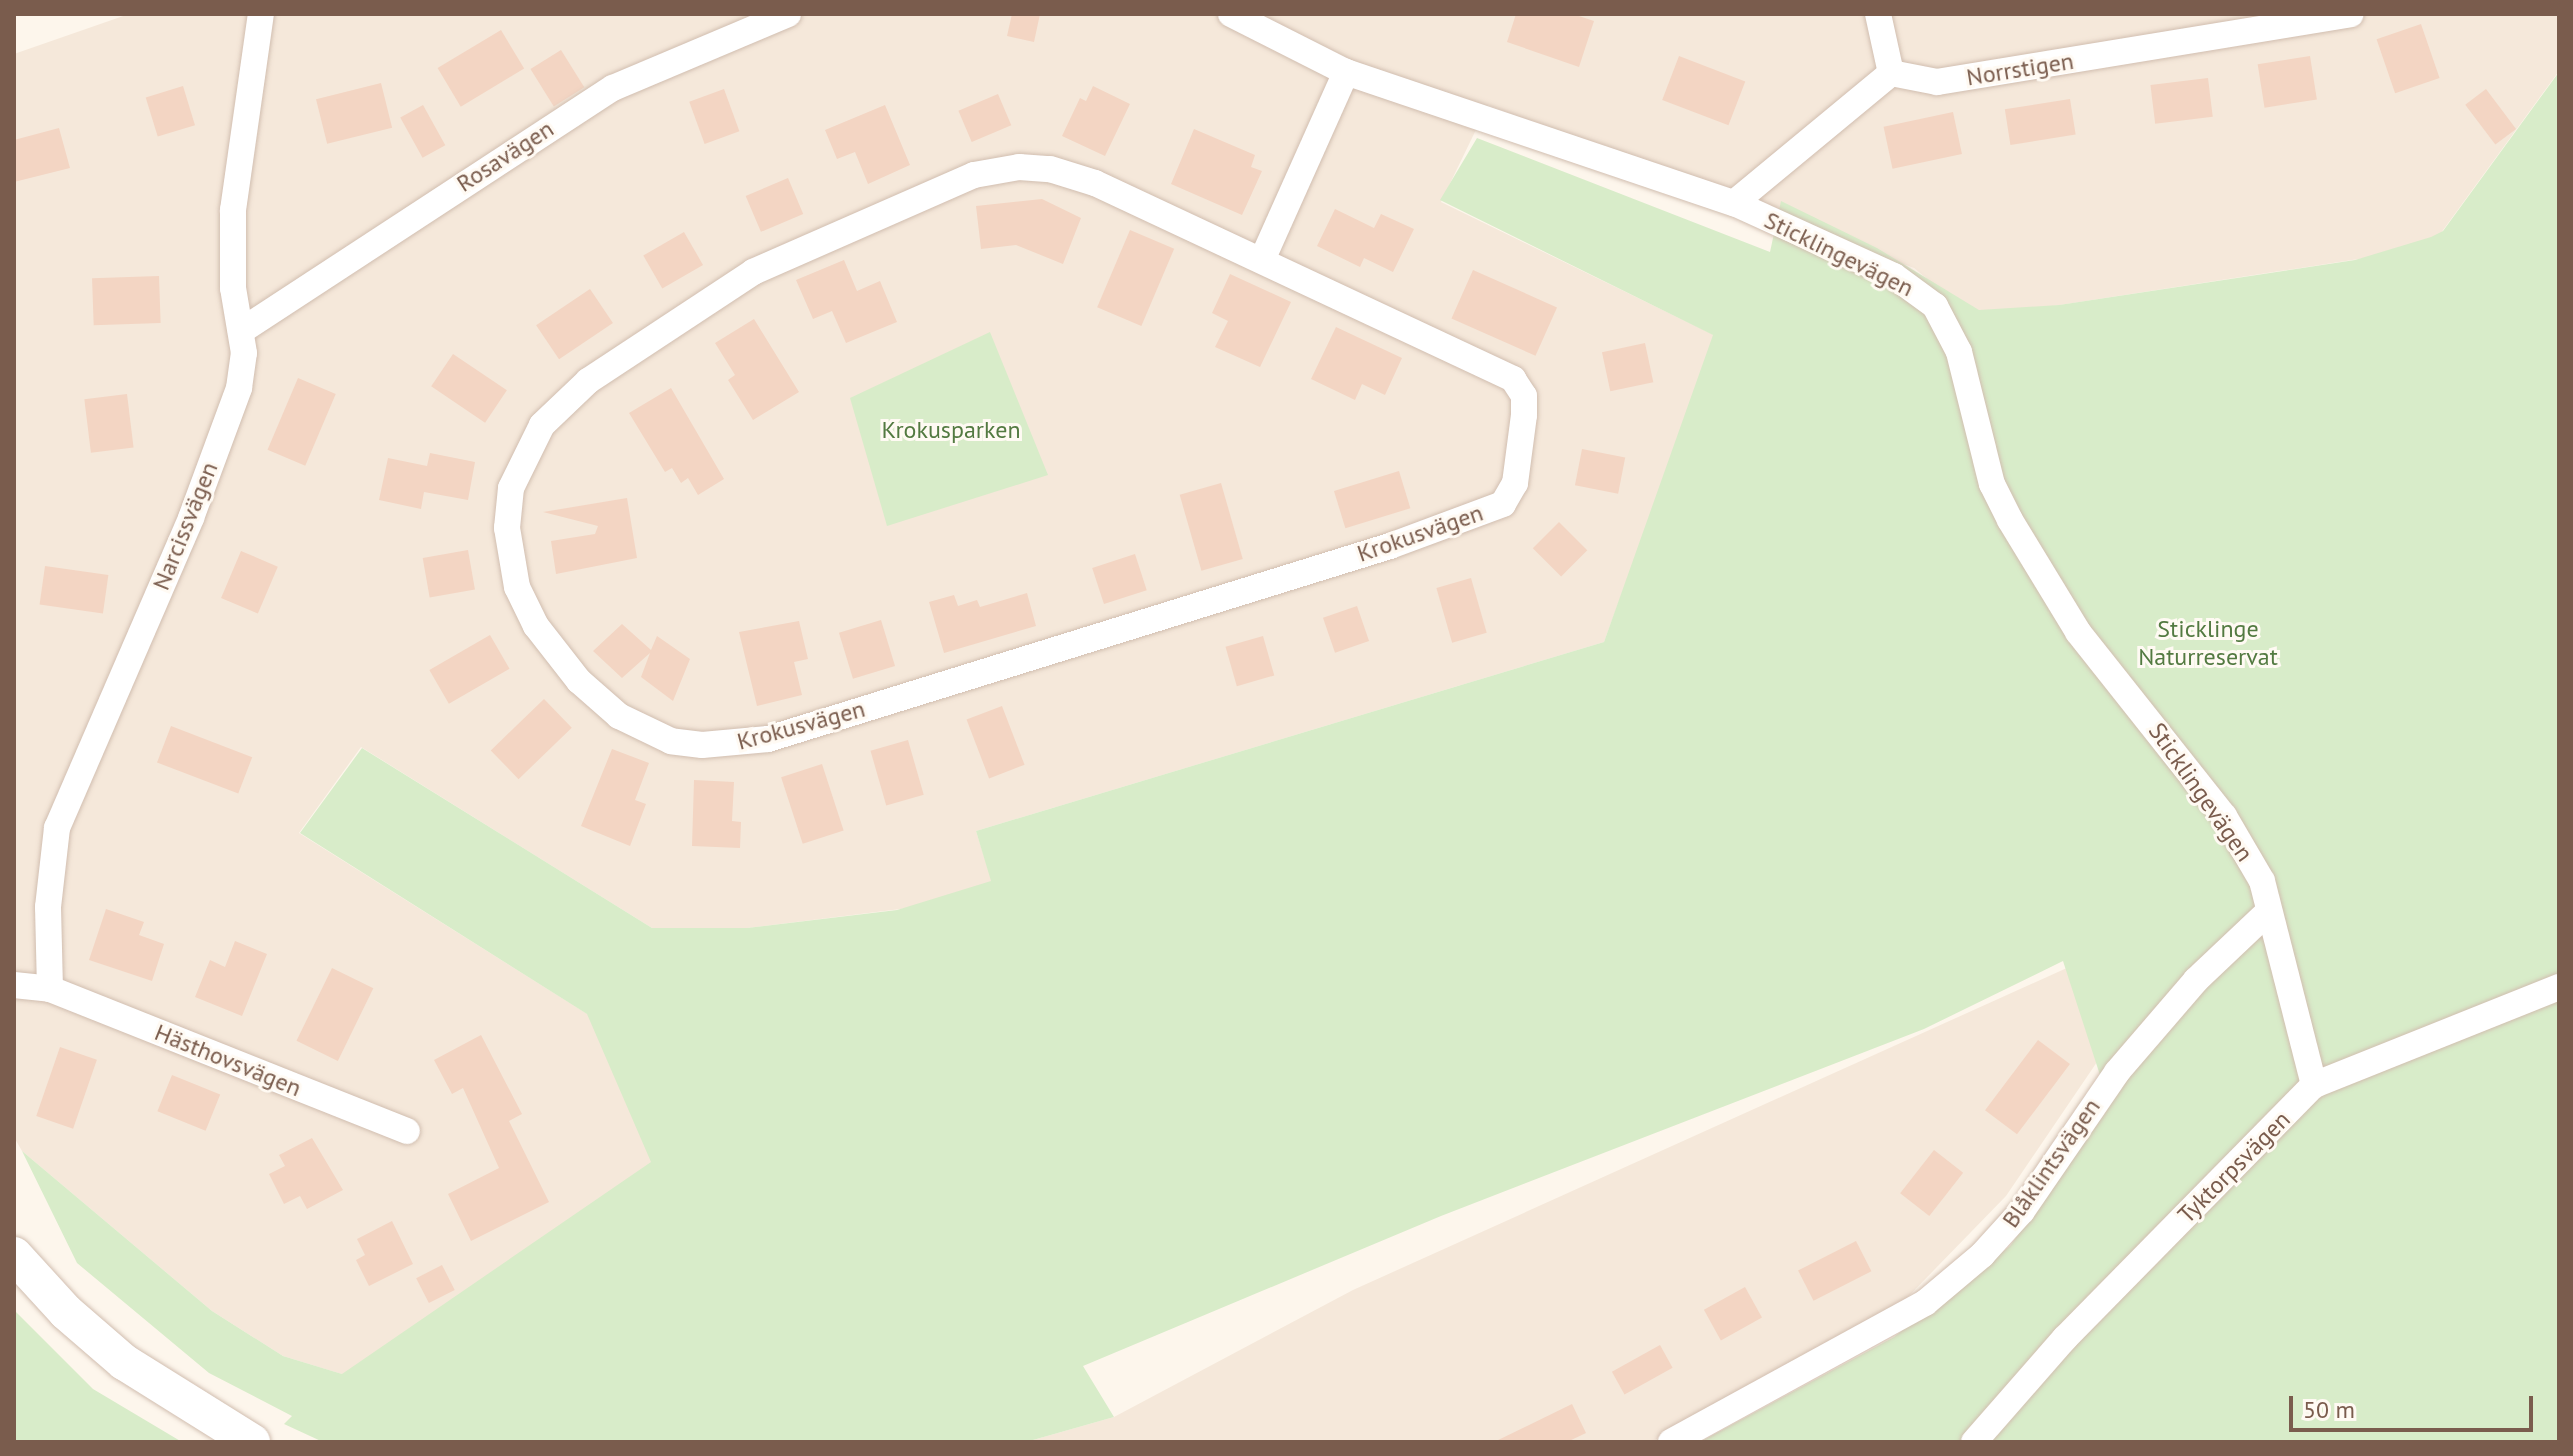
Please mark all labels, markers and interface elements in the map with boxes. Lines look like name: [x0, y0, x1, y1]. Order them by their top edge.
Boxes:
street label: Norrstigen: [1964, 46, 2076, 92]
street label: Rosavägen: [451, 114, 559, 198]
street label: Sticklingevägen: [1760, 205, 1918, 303]
park label: Krokusparken: [881, 416, 1021, 444]
street label: Narcissvägen: [146, 458, 224, 594]
street label: Krokusvägen: [1353, 498, 1487, 568]
park label: Sticklinge Naturreservat: [2138, 615, 2278, 671]
street label: Krokusvägen: [734, 694, 868, 756]
street label: Sticklingevägen: [2143, 717, 2259, 867]
street label: Hästhovsvägen: [151, 1018, 305, 1102]
street label: Blåklintsvägen: [1996, 1093, 2106, 1233]
street label: Tyktorpsvägen: [2172, 1105, 2296, 1229]
scale bar: [2293, 1380, 2537, 1430]
text: 50 m: [2303, 1394, 2355, 1425]

